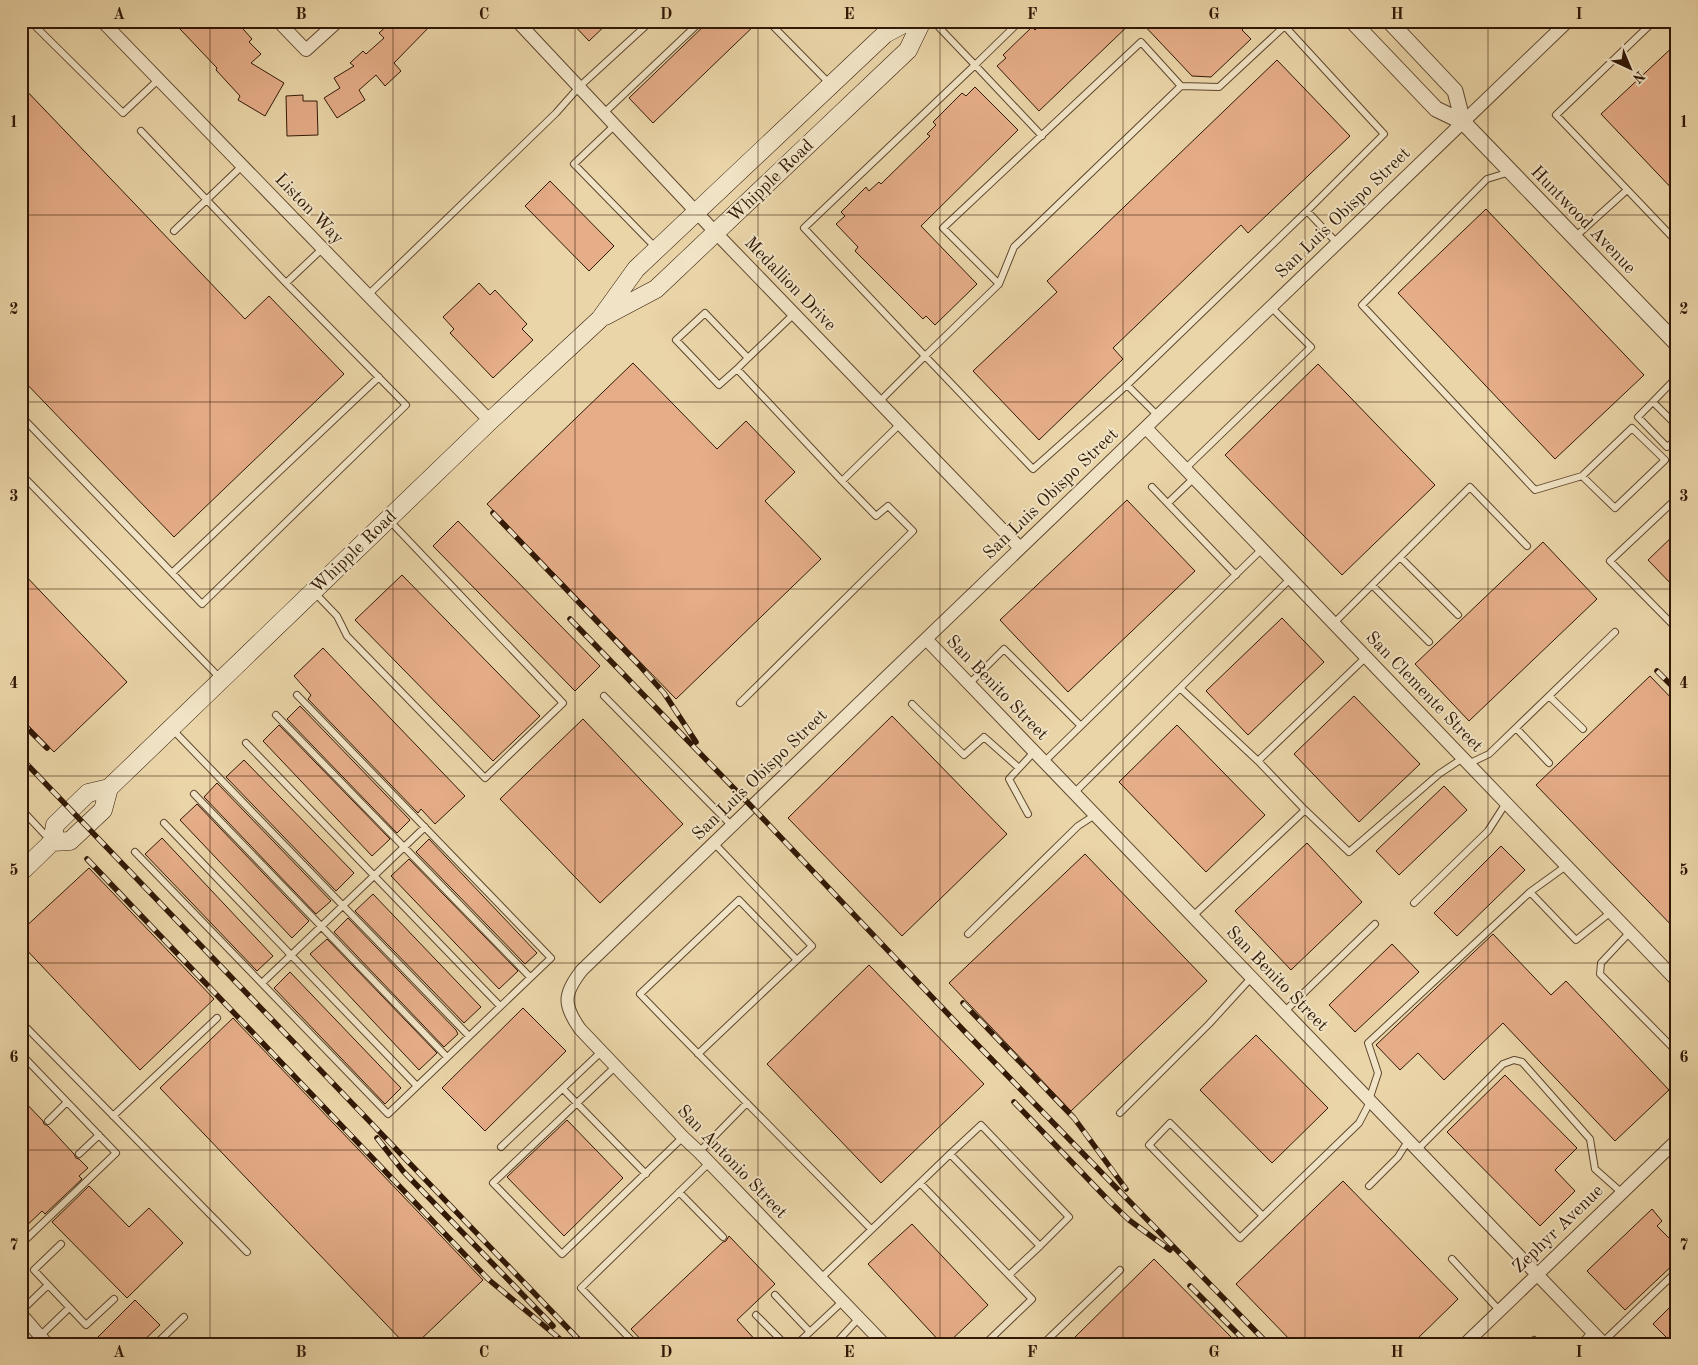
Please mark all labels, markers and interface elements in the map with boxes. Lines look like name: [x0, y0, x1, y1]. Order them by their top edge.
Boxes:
text: A: [113, 7, 125, 23]
text: B: [295, 7, 307, 23]
text: C: [479, 7, 489, 23]
text: D: [660, 7, 672, 23]
text: E: [843, 7, 855, 23]
text: F: [1027, 7, 1038, 23]
text: G: [1208, 7, 1220, 23]
text: H: [1390, 7, 1404, 23]
text: I: [1575, 7, 1583, 23]
north arrow: [1606, 42, 1656, 92]
text: N: [1629, 68, 1647, 86]
text: 1: [9, 115, 19, 131]
text: 1: [1679, 115, 1689, 131]
street label: Whipple Road: [725, 136, 817, 226]
street label: San Luis Obispo Street: [1272, 144, 1414, 282]
street label: Huntwood Avenue: [1527, 163, 1639, 277]
street label: Liston Way: [271, 170, 347, 248]
street label: Medallion Drive: [741, 233, 839, 335]
text: 2: [9, 302, 19, 318]
text: 2: [1679, 302, 1689, 318]
street label: San Luis Obispo Street: [980, 425, 1122, 563]
text: 3: [9, 489, 19, 505]
text: 3: [1679, 489, 1689, 505]
street label: Whipple Road: [308, 507, 400, 597]
street label: San Clemente Street: [1362, 628, 1486, 756]
street label: San Benito Street: [943, 632, 1051, 744]
text: 4: [9, 676, 19, 692]
text: 4: [1679, 676, 1689, 692]
street label: San Luis Obispo Street: [689, 706, 831, 844]
text: 5: [9, 863, 19, 879]
text: 5: [1679, 863, 1689, 879]
street label: San Benito Street: [1223, 923, 1331, 1035]
text: 6: [9, 1050, 19, 1066]
text: 6: [1679, 1050, 1689, 1066]
street label: San Antonio Street: [674, 1102, 790, 1222]
street label: Zephyr Avenue: [1509, 1181, 1607, 1277]
text: 7: [9, 1238, 19, 1254]
text: 7: [1679, 1238, 1689, 1254]
text: A: [113, 1345, 125, 1361]
text: B: [295, 1345, 307, 1361]
text: C: [479, 1345, 489, 1361]
text: D: [660, 1345, 672, 1361]
text: E: [843, 1345, 855, 1361]
text: F: [1027, 1345, 1038, 1361]
text: G: [1208, 1345, 1220, 1361]
text: H: [1390, 1345, 1404, 1361]
text: I: [1575, 1345, 1583, 1361]

